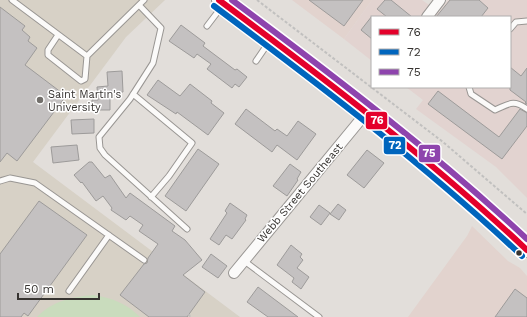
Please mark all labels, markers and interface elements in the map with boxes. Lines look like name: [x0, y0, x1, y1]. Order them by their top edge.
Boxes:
legend: [371, 16, 511, 88]
text: 76: [407, 25, 421, 39]
text: 72: [407, 45, 421, 59]
text: 75: [407, 65, 421, 79]
place label: Saint Martin's University: [48, 88, 121, 114]
marker: Saint Martin's University: [35, 95, 45, 105]
line badge: 76: [365, 111, 388, 130]
text: 76: [370, 114, 384, 127]
line badge: 72: [383, 136, 406, 155]
text: 72: [388, 139, 402, 152]
street label: Webb Street Southeast: [255, 140, 346, 245]
line badge: 75: [418, 144, 441, 163]
text: 75: [423, 147, 435, 160]
unlabelled marker: [514, 248, 524, 258]
scale bar: [18, 275, 99, 301]
text: 50 m: [24, 282, 54, 296]

